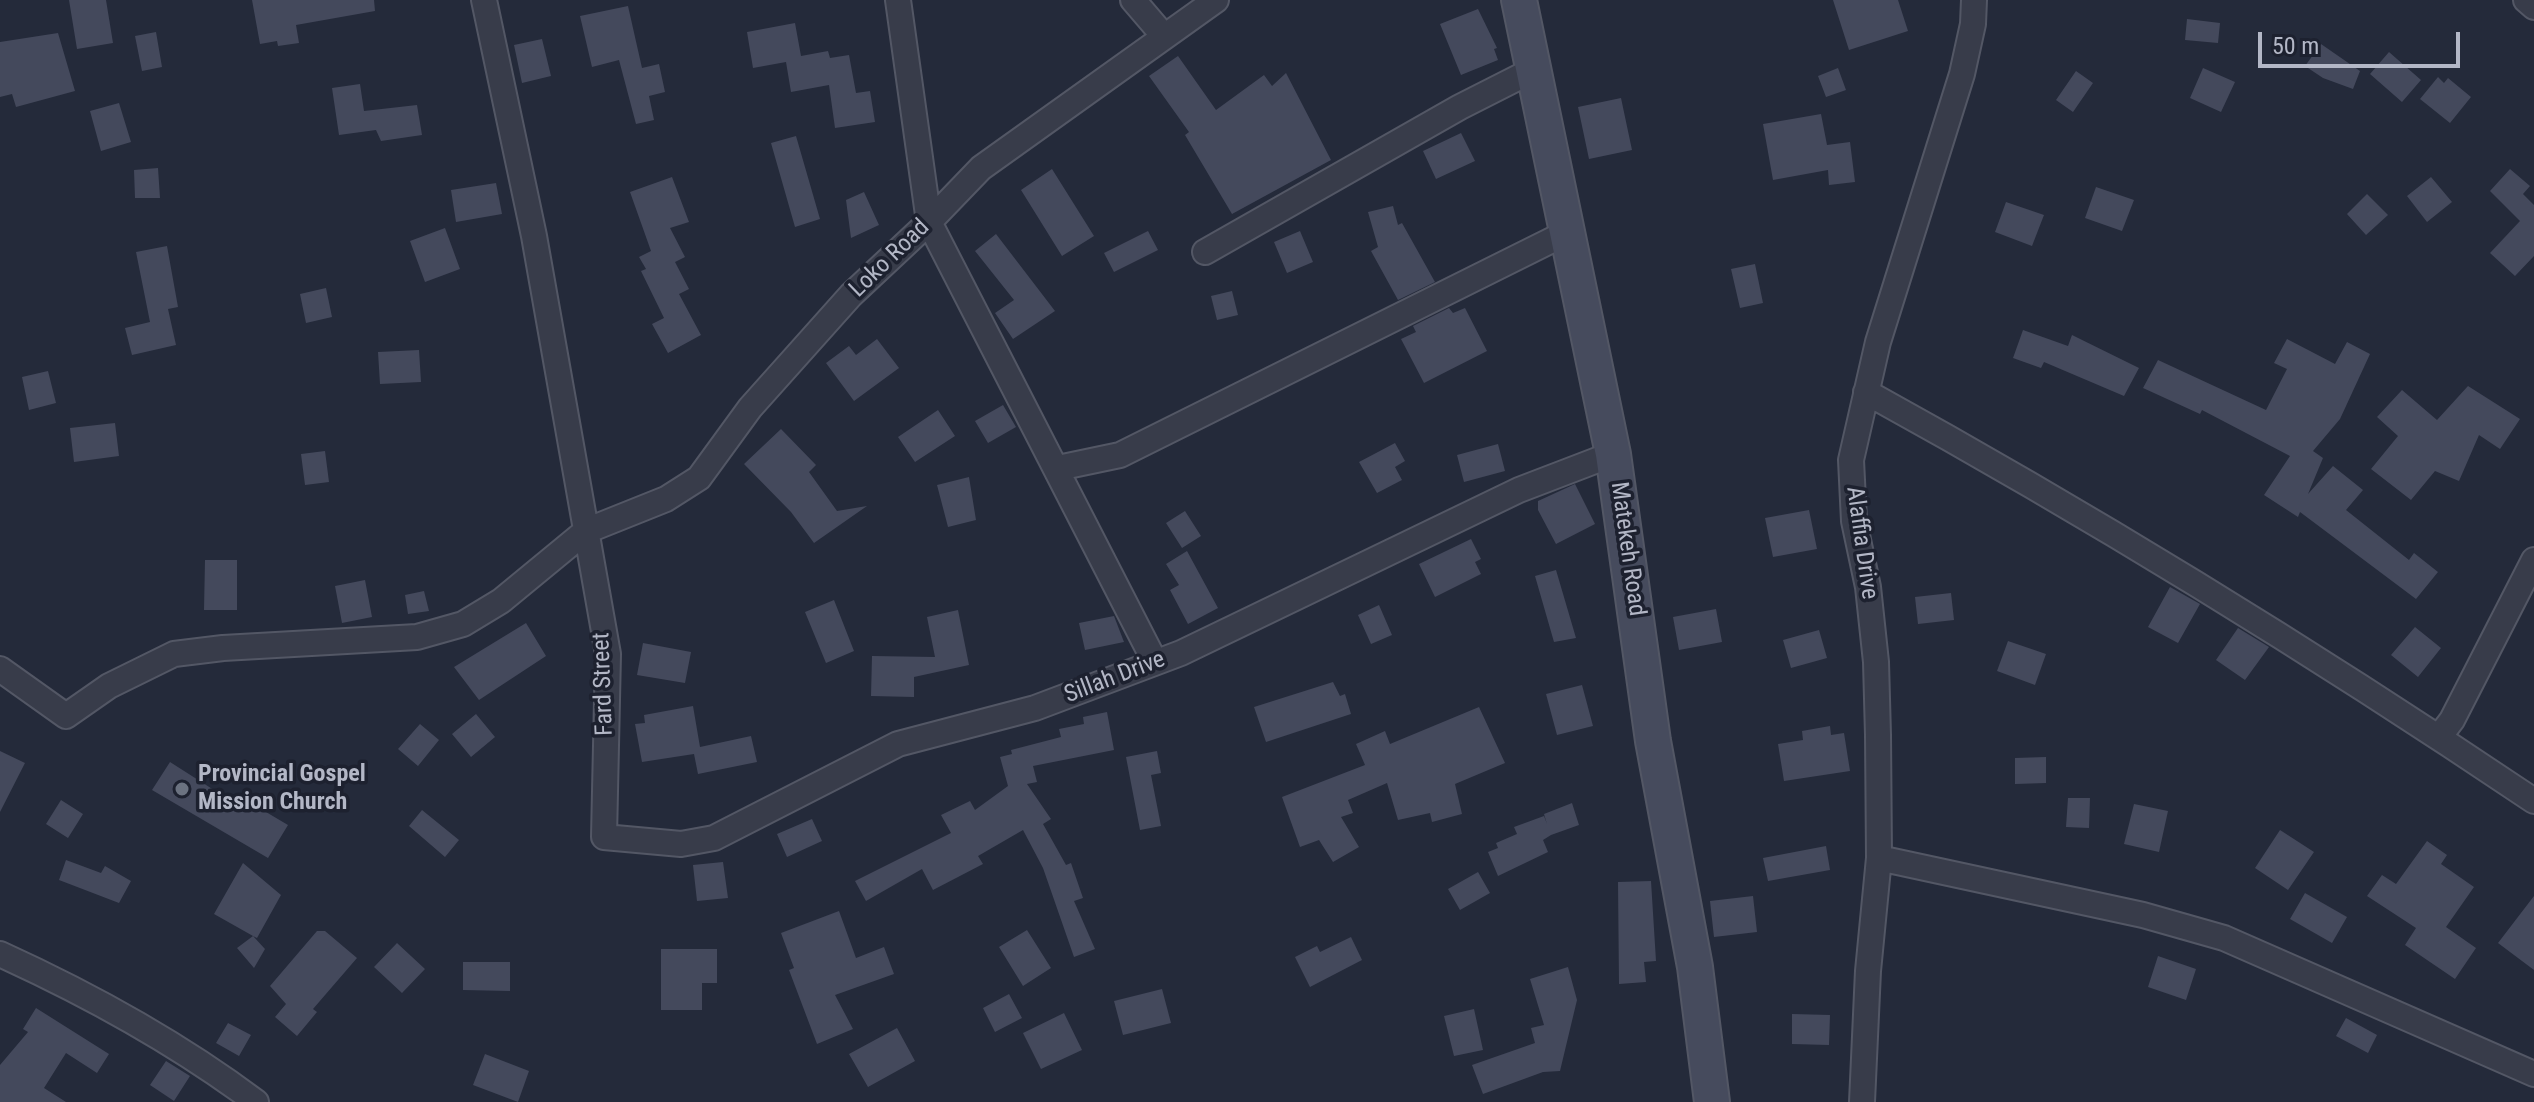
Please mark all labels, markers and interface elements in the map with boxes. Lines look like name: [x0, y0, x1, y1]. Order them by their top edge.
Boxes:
scale bar: [2262, 16, 2464, 66]
text: 50 m: [2272, 32, 2319, 60]
street label: Loko Road: [844, 214, 936, 304]
street label: Matekeh Road: [1603, 480, 1651, 618]
street label: Alaffia Drive: [1839, 485, 1883, 601]
street label: Fard Street: [588, 632, 620, 736]
street label: Sillah Drive: [1061, 646, 1169, 710]
place label: Provincial Gospel Mission Church: [198, 761, 366, 817]
marker: Provincial Gospel Mission Church: [173, 780, 191, 798]

